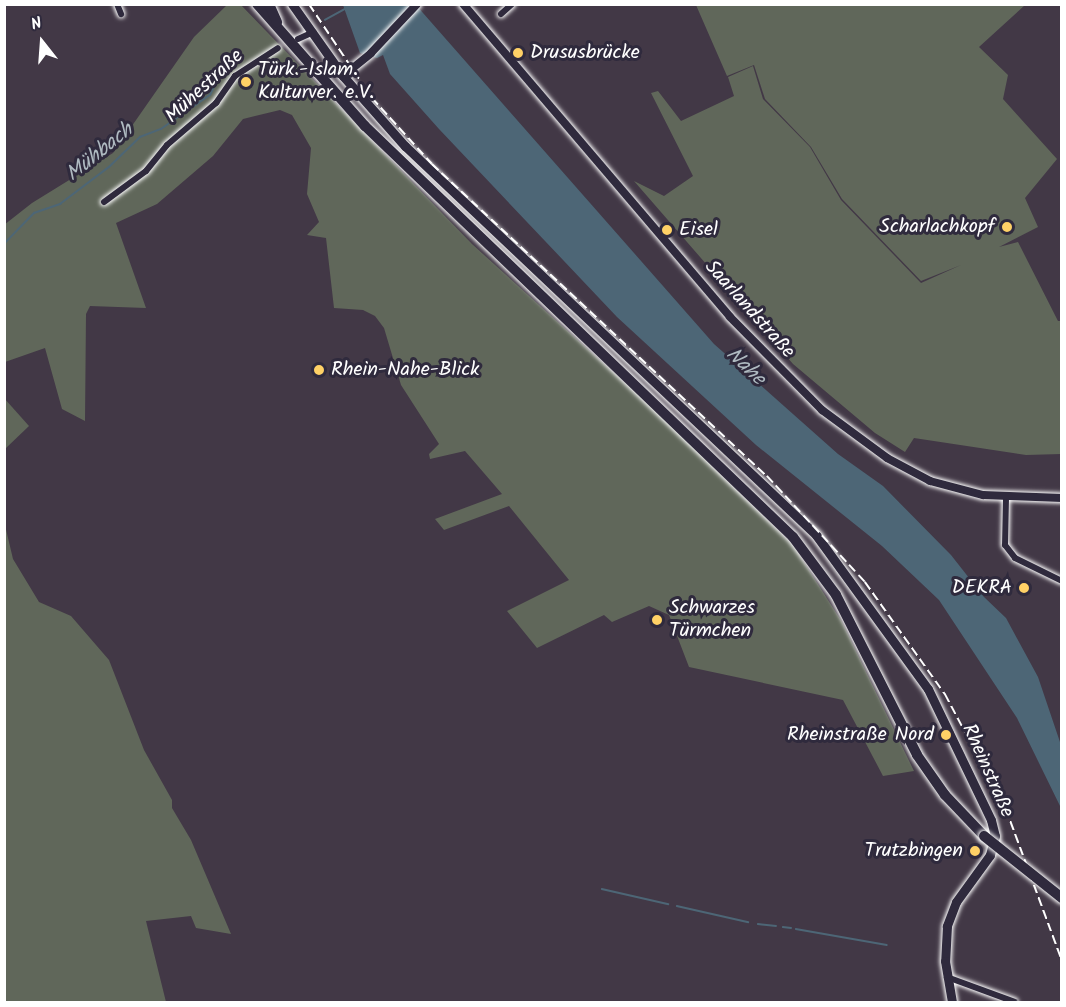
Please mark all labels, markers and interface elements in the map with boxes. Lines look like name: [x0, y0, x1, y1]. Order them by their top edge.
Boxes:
text: N: [28, 11, 45, 38]
north arrow: [12, 12, 72, 72]
place label: Drususbrücke: [530, 41, 640, 65]
street label: Mühestraße: [161, 45, 249, 129]
marker: Drususbrücke: [511, 46, 525, 60]
place label: Türk.-Islam. Kulturver. e.V.: [258, 58, 374, 105]
marker: Türk.-Islam. Kulturver. e.V.: [239, 75, 253, 89]
water label: Mühbach: [61, 118, 139, 188]
place label: Scharlachkopf: [879, 215, 995, 239]
place label: Eisel: [679, 218, 718, 242]
marker: Scharlachkopf: [1000, 220, 1014, 234]
marker: Eisel: [660, 223, 674, 237]
street label: Saarlandstraße: [699, 256, 799, 364]
water label: Nahe: [720, 343, 770, 391]
place label: Rhein-Nahe-Blick: [331, 358, 479, 382]
marker: Rhein-Nahe-Blick: [312, 363, 326, 377]
place label: DEKRA: [952, 576, 1012, 600]
marker: DEKRA: [1017, 581, 1031, 595]
place label: Schwarzes Türmchen: [669, 596, 755, 643]
marker: Schwarzes Türmchen: [650, 613, 664, 627]
street label: Rheinstraße: [956, 721, 1018, 821]
place label: Rheinstraße Nord: [787, 723, 934, 747]
marker: Rheinstraße Nord: [939, 728, 953, 742]
place label: Trutzbingen: [864, 839, 963, 863]
marker: Trutzbingen: [968, 844, 982, 858]

